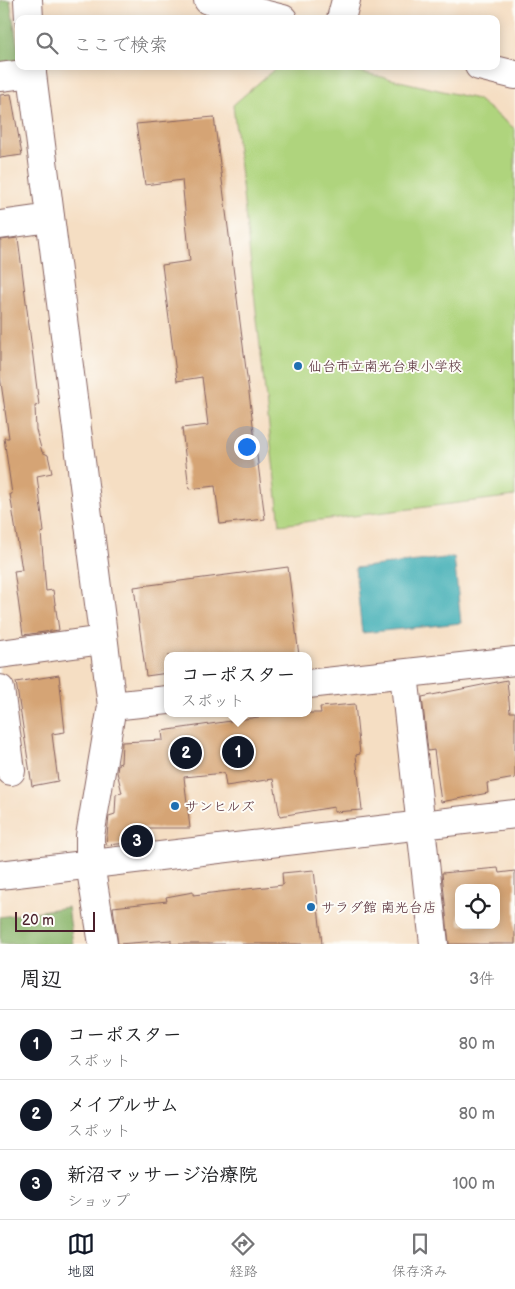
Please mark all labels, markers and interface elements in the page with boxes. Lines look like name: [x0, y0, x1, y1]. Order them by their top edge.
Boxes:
search box: [15, 15, 500, 70]
icon: search: [33, 29, 61, 57]
text: ここで検索: [73, 34, 168, 57]
place label: 仙台市立南光台東小学校: [308, 358, 462, 375]
marker: 仙台市立南光台東小学校: [292, 360, 304, 372]
your location: [234, 434, 260, 460]
popup: [164, 652, 312, 717]
text: コーポスター: [181, 664, 295, 687]
text: スポット: [181, 692, 245, 711]
pin: 1: [222, 733, 254, 771]
pin: 2: [170, 734, 202, 772]
place label: サンヒルズ: [185, 798, 255, 815]
marker: サンヒルズ: [169, 800, 181, 812]
pin: 3: [121, 822, 153, 860]
map controls: [455, 884, 500, 929]
button: locate: [455, 884, 500, 929]
place label: サラダ館 南光台店: [321, 899, 437, 916]
marker: サラダ館 南光台店: [305, 901, 317, 913]
scale bar: [15, 909, 95, 932]
text: 20 m: [22, 912, 54, 929]
text: 周辺: [20, 967, 62, 992]
text: 3件: [469, 970, 495, 989]
text: コーポスター: [67, 1024, 181, 1047]
text: 1: [33, 1035, 39, 1054]
text: 80 m: [459, 1035, 495, 1054]
text: スポット: [67, 1052, 131, 1071]
text: メイプルサム: [67, 1094, 179, 1117]
text: 2: [31, 1105, 41, 1124]
text: 80 m: [459, 1105, 495, 1124]
text: スポット: [67, 1122, 131, 1141]
text: 新沼マッサージ治療院: [67, 1164, 257, 1187]
text: 3: [31, 1175, 41, 1194]
text: 100 m: [452, 1175, 495, 1194]
text: ショップ: [67, 1192, 130, 1211]
tab: 地図: [67, 1230, 95, 1280]
tab: 経路: [229, 1230, 257, 1280]
tab: 保存済み: [392, 1230, 448, 1280]

